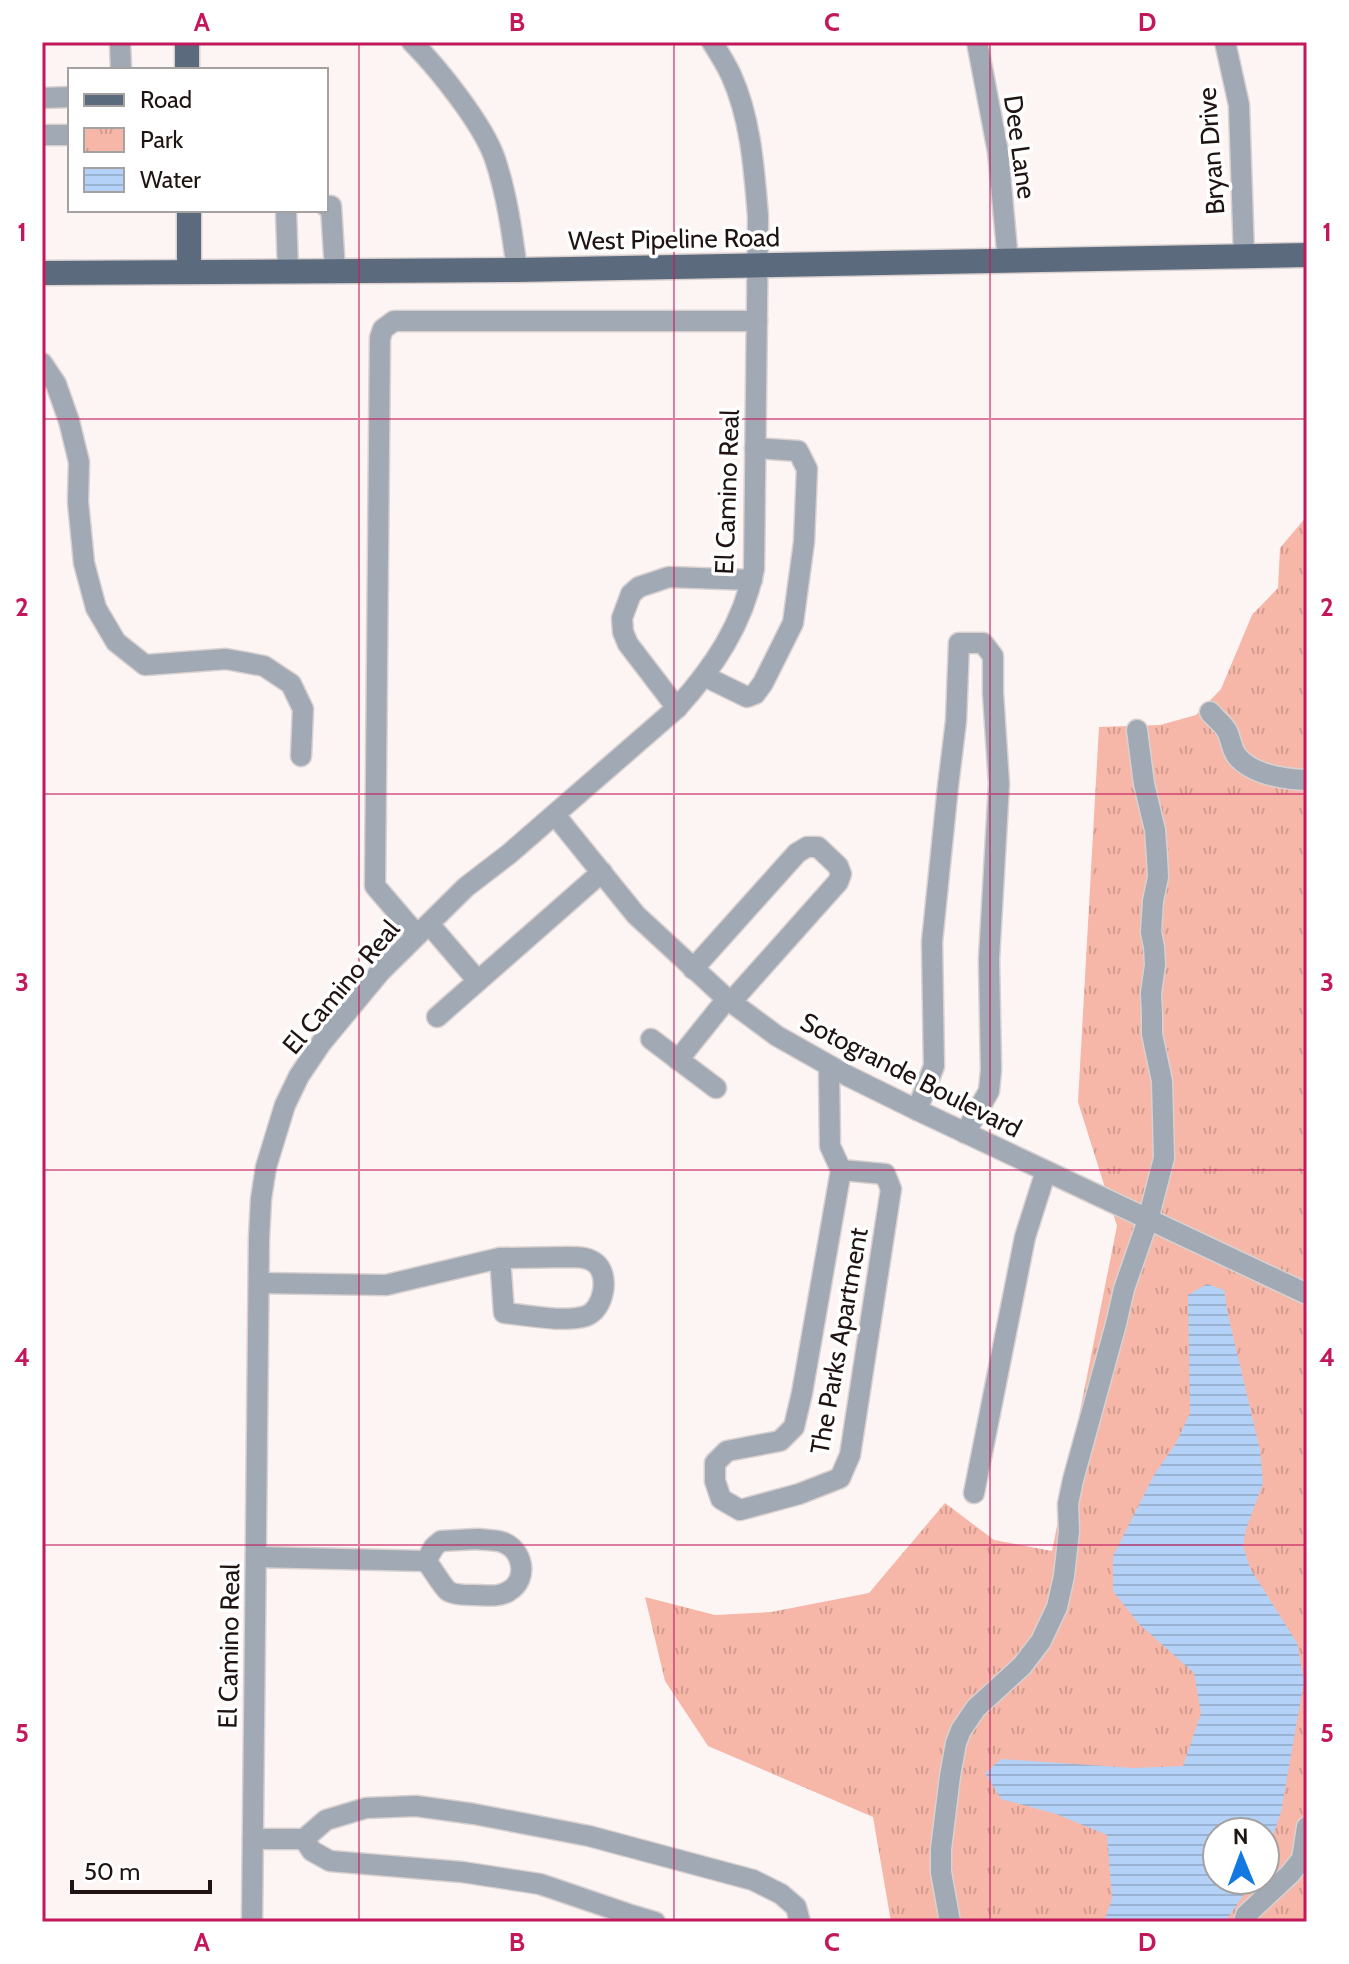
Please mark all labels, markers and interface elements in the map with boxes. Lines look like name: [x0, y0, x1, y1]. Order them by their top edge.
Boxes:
text: A: [194, 6, 211, 38]
text: B: [509, 6, 525, 38]
text: C: [824, 6, 840, 38]
text: D: [1138, 6, 1156, 38]
legend: [68, 68, 328, 212]
text: Road: [140, 85, 192, 114]
street label: Bryan Drive: [1191, 86, 1231, 216]
street label: Dee Lane: [997, 93, 1043, 201]
text: Park: [140, 125, 183, 154]
text: Water: [140, 165, 201, 194]
text: 1: [17, 216, 27, 248]
text: 1: [1322, 216, 1332, 248]
street label: West Pipeline Road: [568, 221, 780, 257]
street label: El Camino Real: [708, 409, 746, 575]
text: 2: [15, 591, 29, 623]
text: 2: [1320, 591, 1334, 623]
street label: El Camino Real: [276, 914, 406, 1060]
text: 3: [15, 966, 29, 998]
text: 3: [1320, 966, 1334, 998]
street label: Sotogrande Boulevard: [795, 1005, 1027, 1145]
street label: The Parks Apartment: [803, 1225, 875, 1457]
text: 4: [14, 1341, 30, 1373]
text: 4: [1319, 1341, 1335, 1373]
street label: El Camino Real: [212, 1563, 246, 1729]
text: 5: [15, 1717, 29, 1749]
text: 5: [1320, 1717, 1334, 1749]
north arrow: [1201, 1816, 1281, 1896]
text: N: [1233, 1823, 1249, 1850]
scale bar: [72, 1844, 210, 1894]
text: 50 m: [84, 1857, 140, 1886]
text: A: [194, 1926, 211, 1958]
text: B: [509, 1926, 525, 1958]
text: C: [824, 1926, 840, 1958]
text: D: [1138, 1926, 1156, 1958]

